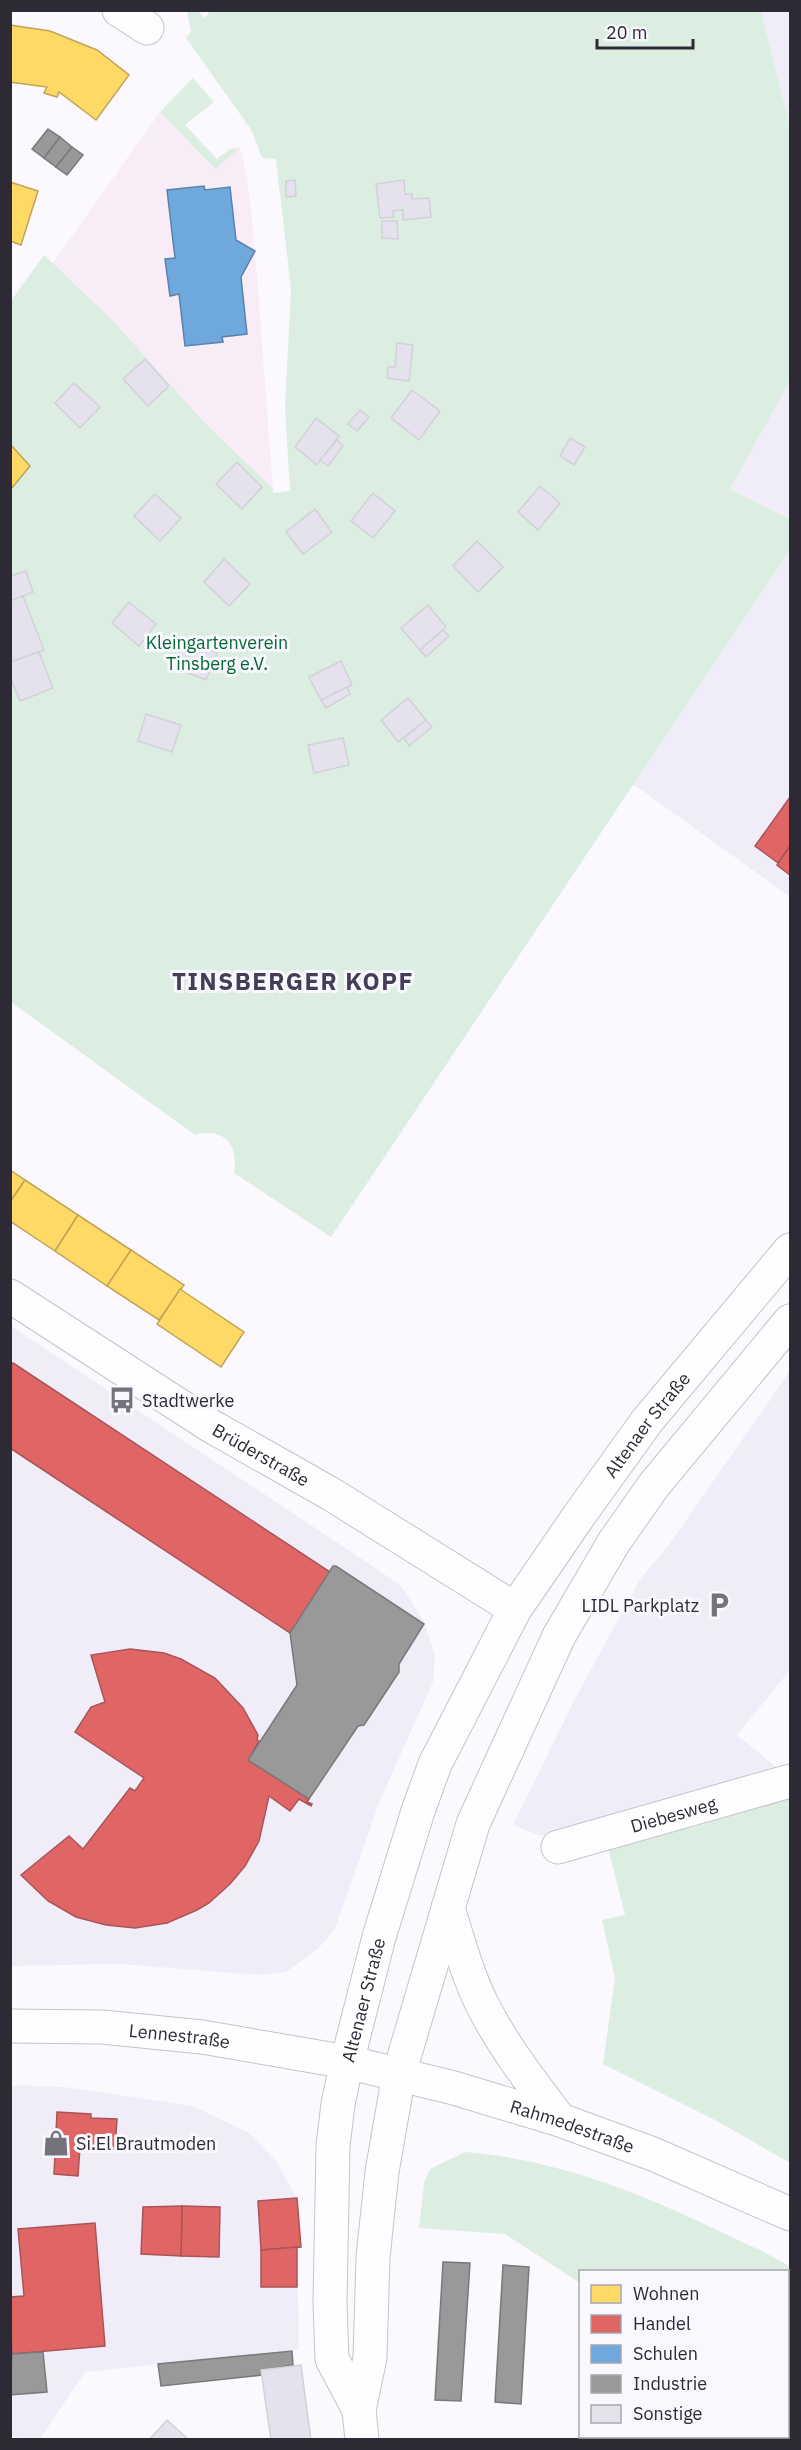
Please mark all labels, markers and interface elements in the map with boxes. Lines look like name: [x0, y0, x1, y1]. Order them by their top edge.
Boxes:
scale bar: [597, 12, 693, 50]
text: 20 m: [606, 21, 648, 44]
park label: Kleingartenverein Tinsberg e.V.: [146, 631, 288, 675]
district label: TINSBERGER KOPF: [172, 965, 414, 997]
street label: Altenaer Straße: [599, 1367, 695, 1482]
bus stop icon: Stadtwerke: [107, 1385, 137, 1415]
place label: Stadtwerke: [142, 1389, 235, 1412]
street label: Brüderstraße: [208, 1418, 314, 1491]
parking icon: LIDL Parkplatz: [704, 1590, 734, 1620]
place label: LIDL Parkplatz: [581, 1594, 699, 1617]
street label: Diebesweg: [628, 1791, 720, 1837]
street label: Altenaer Straße: [336, 1935, 390, 2065]
street label: Lennestraße: [128, 2018, 232, 2053]
street label: Rahmedestraße: [508, 2094, 638, 2158]
shop icon: Si.El Brautmoden: [41, 2128, 71, 2158]
place label: Si.El Brautmoden: [76, 2132, 216, 2155]
legend: [579, 2270, 789, 2438]
text: Wohnen: [633, 2282, 699, 2305]
text: Handel: [633, 2312, 691, 2335]
text: Schulen: [633, 2342, 698, 2365]
text: Industrie: [633, 2372, 707, 2395]
text: Sonstige: [633, 2402, 703, 2425]

